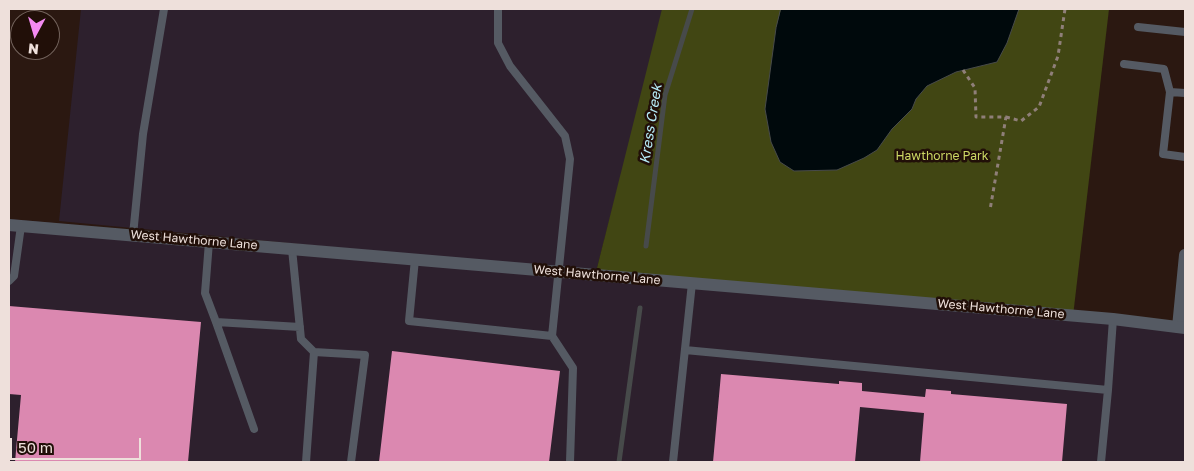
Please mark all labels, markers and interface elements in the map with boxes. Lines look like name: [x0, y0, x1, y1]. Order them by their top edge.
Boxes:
north arrow: [10, 10, 60, 60]
text: N: [27, 40, 40, 58]
water label: Kress Creek: [636, 83, 666, 165]
park label: Hawthorne Park: [895, 149, 989, 163]
street label: West Hawthorne Lane: [130, 227, 258, 253]
street label: West Hawthorne Lane: [533, 262, 661, 288]
street label: West Hawthorne Lane: [937, 296, 1065, 322]
scale bar: [12, 428, 144, 460]
text: 50 m: [18, 438, 53, 456]

